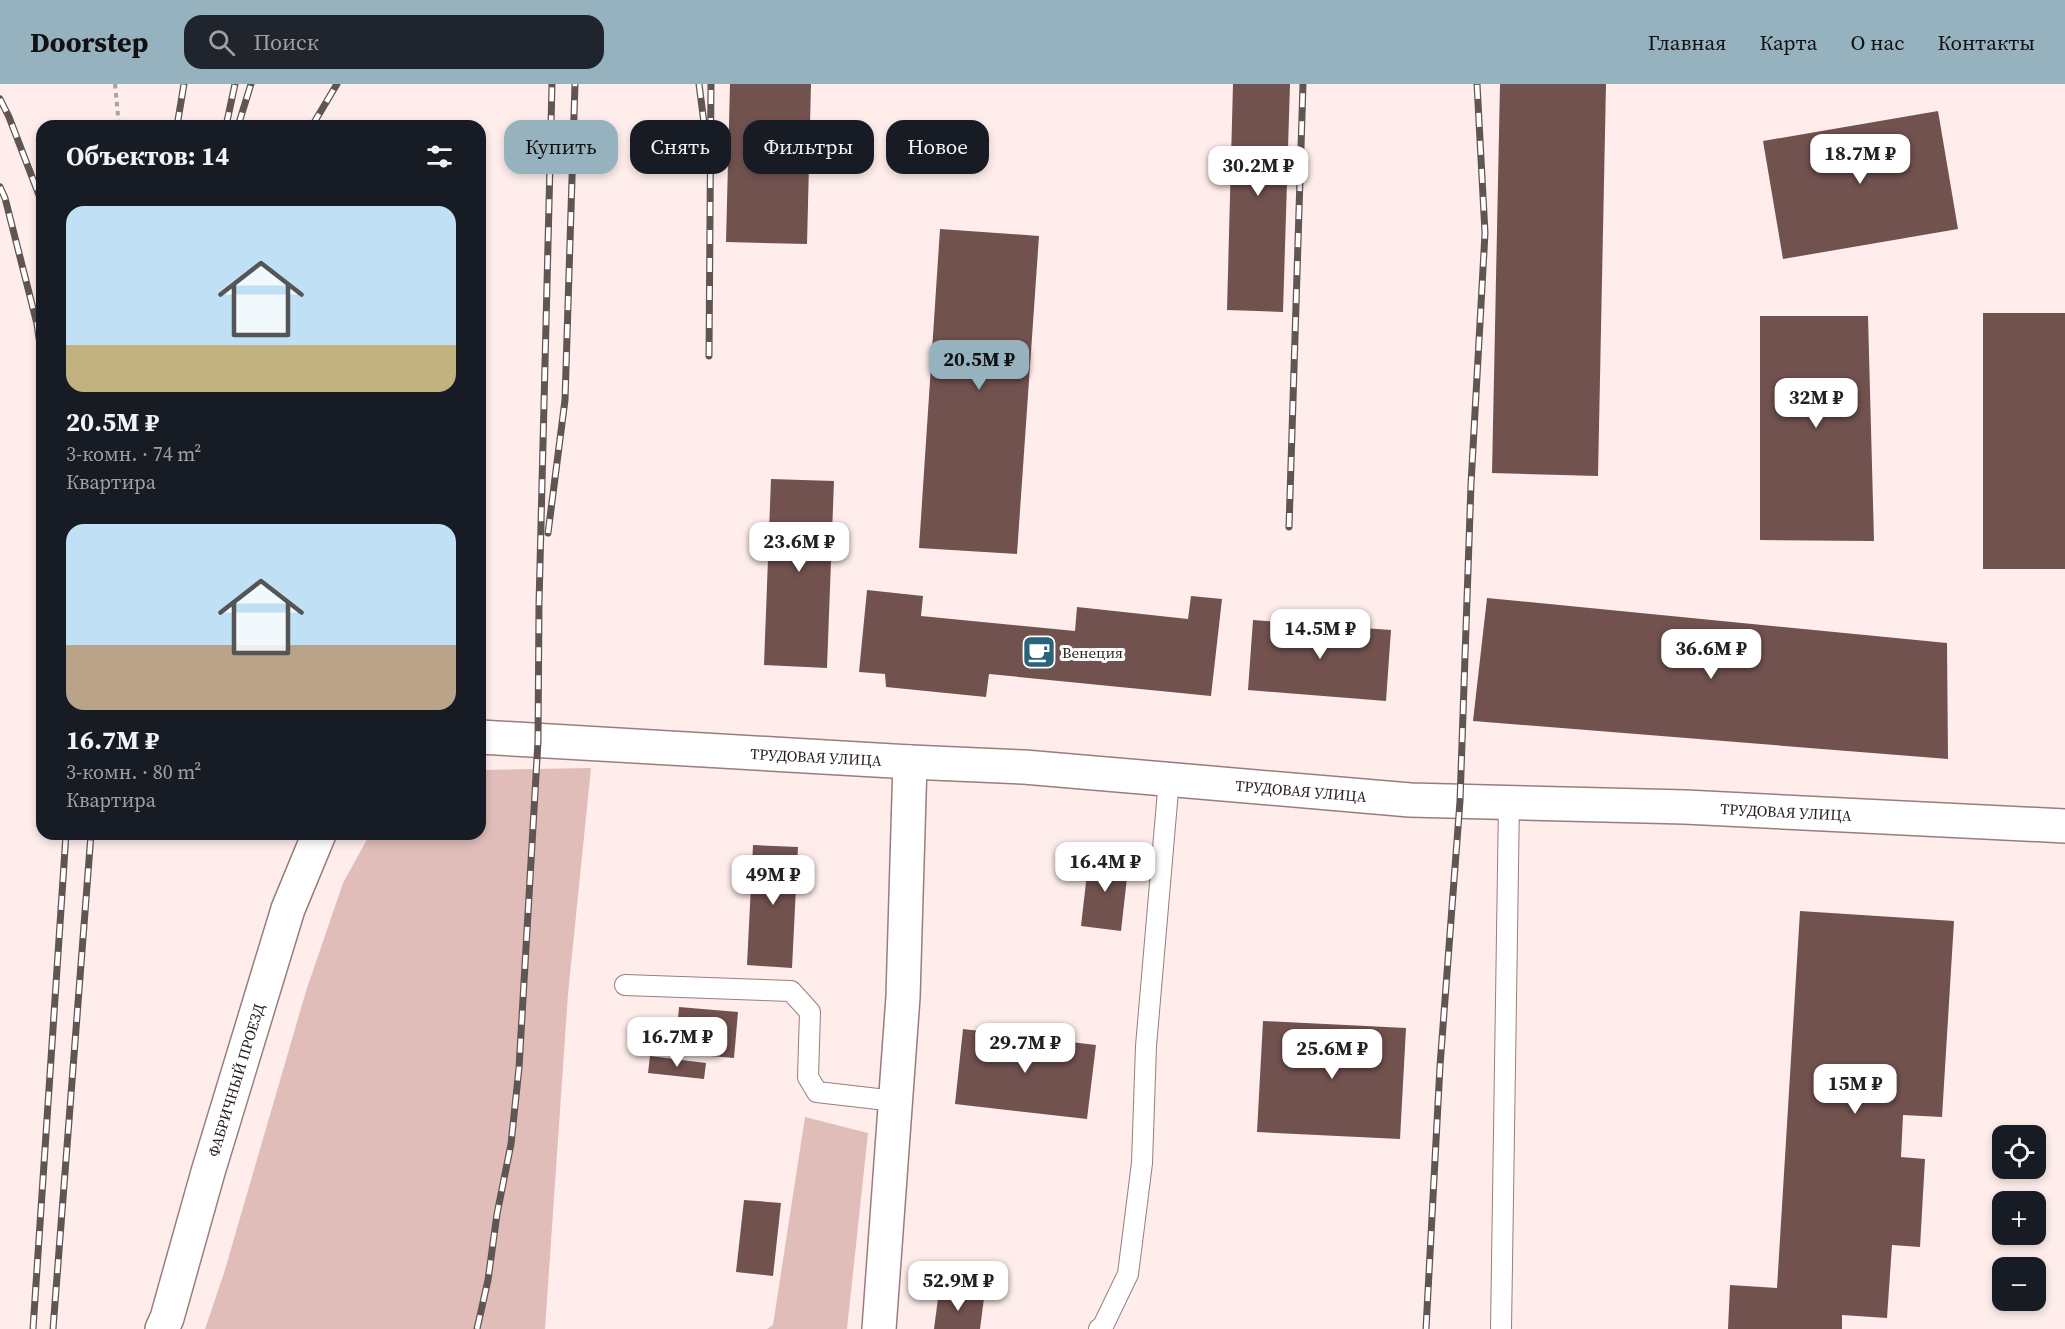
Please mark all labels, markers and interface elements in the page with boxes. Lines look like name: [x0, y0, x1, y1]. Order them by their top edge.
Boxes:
search box: [184, 15, 604, 69]
text: Doorstep: [30, 23, 148, 61]
icon: search: [205, 26, 238, 59]
text: Поиск: [253, 27, 319, 57]
text: Главная: [1648, 28, 1726, 57]
text: Карта: [1759, 28, 1817, 57]
text: О нас: [1850, 28, 1904, 57]
text: Контакты: [1937, 28, 2035, 57]
chip: Купить: [504, 120, 618, 174]
chip: Снять: [630, 120, 731, 174]
chip: Фильтры: [743, 120, 874, 174]
chip: Новое: [886, 120, 989, 174]
pin: 18.7M ₽: [1805, 134, 1915, 185]
text: Объектов: 14: [66, 138, 229, 174]
text: 18.7M ₽: [1824, 139, 1896, 167]
icon: filters: [423, 140, 456, 173]
pin: 30.2M ₽: [1203, 146, 1313, 197]
text: 30.2M ₽: [1222, 151, 1294, 179]
icon: home: [207, 245, 315, 353]
pin: 20.5M ₽: [924, 340, 1034, 391]
text: 20.5M ₽: [943, 345, 1015, 373]
pin: 32M ₽: [1774, 378, 1858, 429]
text: 32M ₽: [1789, 383, 1843, 411]
text: 20.5M ₽: [66, 404, 159, 440]
text: 3-комн. · 74 m²: [66, 440, 201, 468]
text: Квартира: [66, 468, 156, 496]
pin: 23.6M ₽: [744, 522, 854, 573]
text: 23.6M ₽: [763, 527, 835, 555]
icon: home: [207, 563, 315, 671]
pin: 14.5M ₽: [1265, 609, 1375, 660]
text: 14.5M ₽: [1284, 614, 1356, 642]
pin: 36.6M ₽: [1656, 629, 1766, 680]
cafe icon: Венеция: [1021, 634, 1057, 670]
text: 36.6M ₽: [1675, 634, 1747, 662]
place label: Венеция: [1062, 642, 1123, 663]
text: 16.7M ₽: [66, 722, 159, 758]
street label: ТРУДОВАЯ УЛИЦА: [750, 743, 882, 771]
text: 3-комн. · 80 m²: [66, 758, 201, 786]
street label: ТРУДОВАЯ УЛИЦА: [1234, 775, 1368, 807]
text: Квартира: [66, 786, 156, 814]
street label: ТРУДОВАЯ УЛИЦА: [1720, 798, 1852, 826]
pin: 16.4M ₽: [1050, 842, 1160, 893]
text: 16.4M ₽: [1069, 847, 1141, 875]
pin: 49M ₽: [731, 855, 815, 906]
text: 49M ₽: [746, 860, 800, 888]
street label: ФАБРИЧНЫЙ ПРОЕЗД: [203, 1001, 269, 1159]
pin: 16.7M ₽: [622, 1017, 732, 1068]
text: 16.7M ₽: [641, 1022, 713, 1050]
pin: 29.7M ₽: [970, 1023, 1080, 1074]
text: 29.7M ₽: [989, 1028, 1061, 1056]
pin: 25.6M ₽: [1277, 1029, 1387, 1080]
text: 25.6M ₽: [1296, 1034, 1368, 1062]
pin: 15M ₽: [1813, 1064, 1897, 1115]
text: 15M ₽: [1828, 1069, 1882, 1097]
map controls: [1992, 1125, 2046, 1311]
button: locate: [1992, 1125, 2046, 1179]
button: +: [1992, 1191, 2046, 1245]
button: −: [1992, 1257, 2046, 1311]
pin: 52.9M ₽: [903, 1261, 1013, 1312]
text: 52.9M ₽: [922, 1266, 994, 1294]

